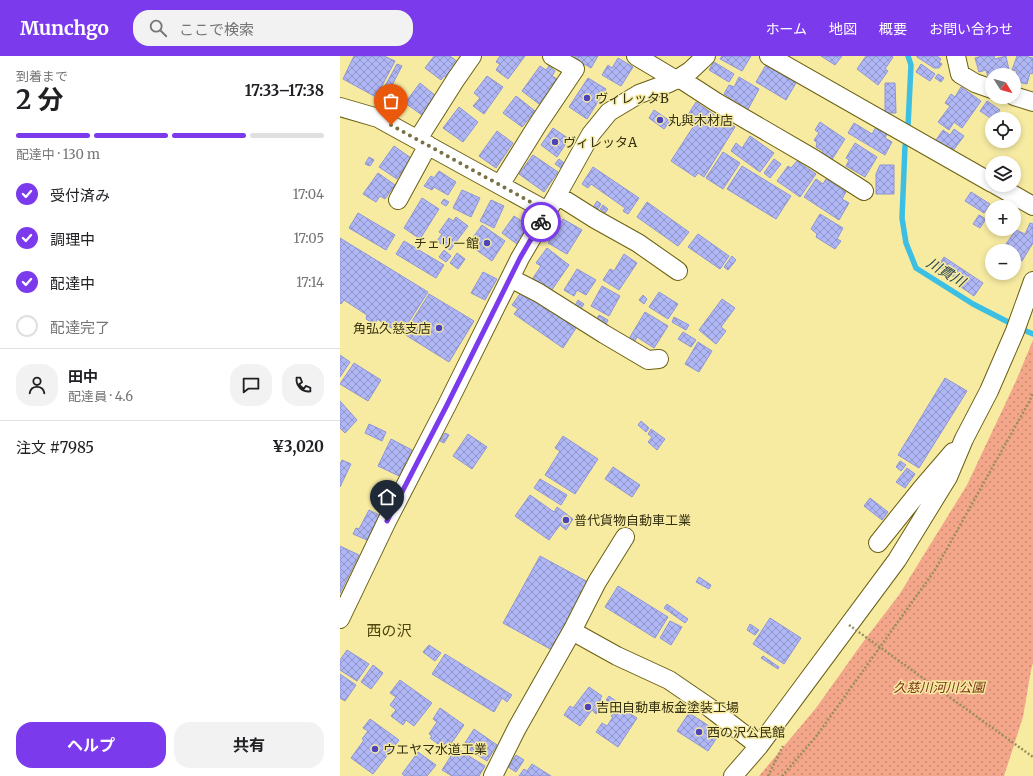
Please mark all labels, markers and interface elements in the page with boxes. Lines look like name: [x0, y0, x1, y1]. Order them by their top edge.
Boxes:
search box: [133, 10, 413, 46]
text: Munchgo: [20, 16, 109, 40]
icon: search: [147, 17, 169, 39]
text: ここで検索: [179, 20, 254, 39]
text: ホーム: [765, 20, 807, 38]
text: 地図: [829, 20, 857, 38]
text: 概要: [879, 20, 907, 38]
text: お問い合わせ: [929, 20, 1013, 38]
text: 到着まで: [16, 68, 68, 85]
north arrow: [985, 68, 1021, 104]
map controls: [985, 68, 1021, 280]
text: 17:33–17:38: [245, 81, 324, 100]
text: 2 分: [16, 83, 63, 116]
pin: [374, 84, 408, 125]
icon: bag: [380, 90, 402, 112]
place label: ヴィレッタB: [595, 90, 669, 107]
marker: ヴィレッタB: [582, 93, 592, 103]
place label: 丸與木材店: [668, 112, 733, 129]
button: locate: [985, 112, 1021, 148]
marker: 丸與木材店: [655, 115, 665, 125]
place label: ヴィレッタA: [563, 134, 638, 151]
marker: ヴィレッタA: [550, 137, 560, 147]
text: 配達中 · 130 m: [16, 146, 100, 163]
button: layers: [985, 156, 1021, 192]
icon: check: [16, 183, 38, 205]
text: 受付済み: [50, 186, 110, 205]
text: 17:04: [293, 186, 324, 203]
button: +: [985, 200, 1021, 236]
courier: [521, 202, 561, 242]
icon: bike: [530, 211, 552, 233]
icon: check: [16, 227, 38, 249]
text: 調理中: [50, 230, 95, 249]
text: 17:05: [293, 230, 324, 247]
place label: チェリー館: [414, 235, 479, 252]
marker: チェリー館: [482, 238, 492, 248]
button: −: [985, 244, 1021, 280]
water label: 川貫川: [923, 253, 970, 292]
icon: check: [16, 271, 38, 293]
text: 配達中: [50, 274, 95, 293]
text: 17:14: [296, 274, 324, 291]
text: 配達完了: [50, 318, 110, 337]
place label: 角弘久慈支店: [353, 320, 431, 337]
marker: 角弘久慈支店: [434, 323, 444, 333]
button: person: [16, 364, 58, 406]
button: chat: [230, 364, 272, 406]
button: phone: [282, 364, 324, 406]
text: 田中: [68, 367, 98, 386]
text: 配達員 · 4.6: [68, 388, 133, 405]
text: ¥3,020: [272, 437, 324, 456]
text: 注文 #7985: [16, 438, 94, 457]
pin: [370, 480, 404, 521]
icon: home: [376, 486, 398, 508]
place label: 普代貨物自動車工業: [574, 512, 691, 529]
marker: 普代貨物自動車工業: [561, 515, 571, 525]
district label: 西の沢: [366, 621, 412, 640]
park label: 久慈川河川公園: [893, 679, 986, 696]
place label: 吉田自動車板金塗装工場: [596, 699, 739, 716]
marker: 吉田自動車板金塗装工場: [583, 702, 593, 712]
button: ヘルプ: [16, 722, 166, 768]
button: 共有: [174, 722, 324, 768]
place label: 西の沢公民館: [707, 724, 785, 741]
marker: 西の沢公民館: [694, 727, 704, 737]
place label: ウエヤマ水道工業: [383, 741, 487, 758]
marker: ウエヤマ水道工業: [370, 744, 380, 754]

